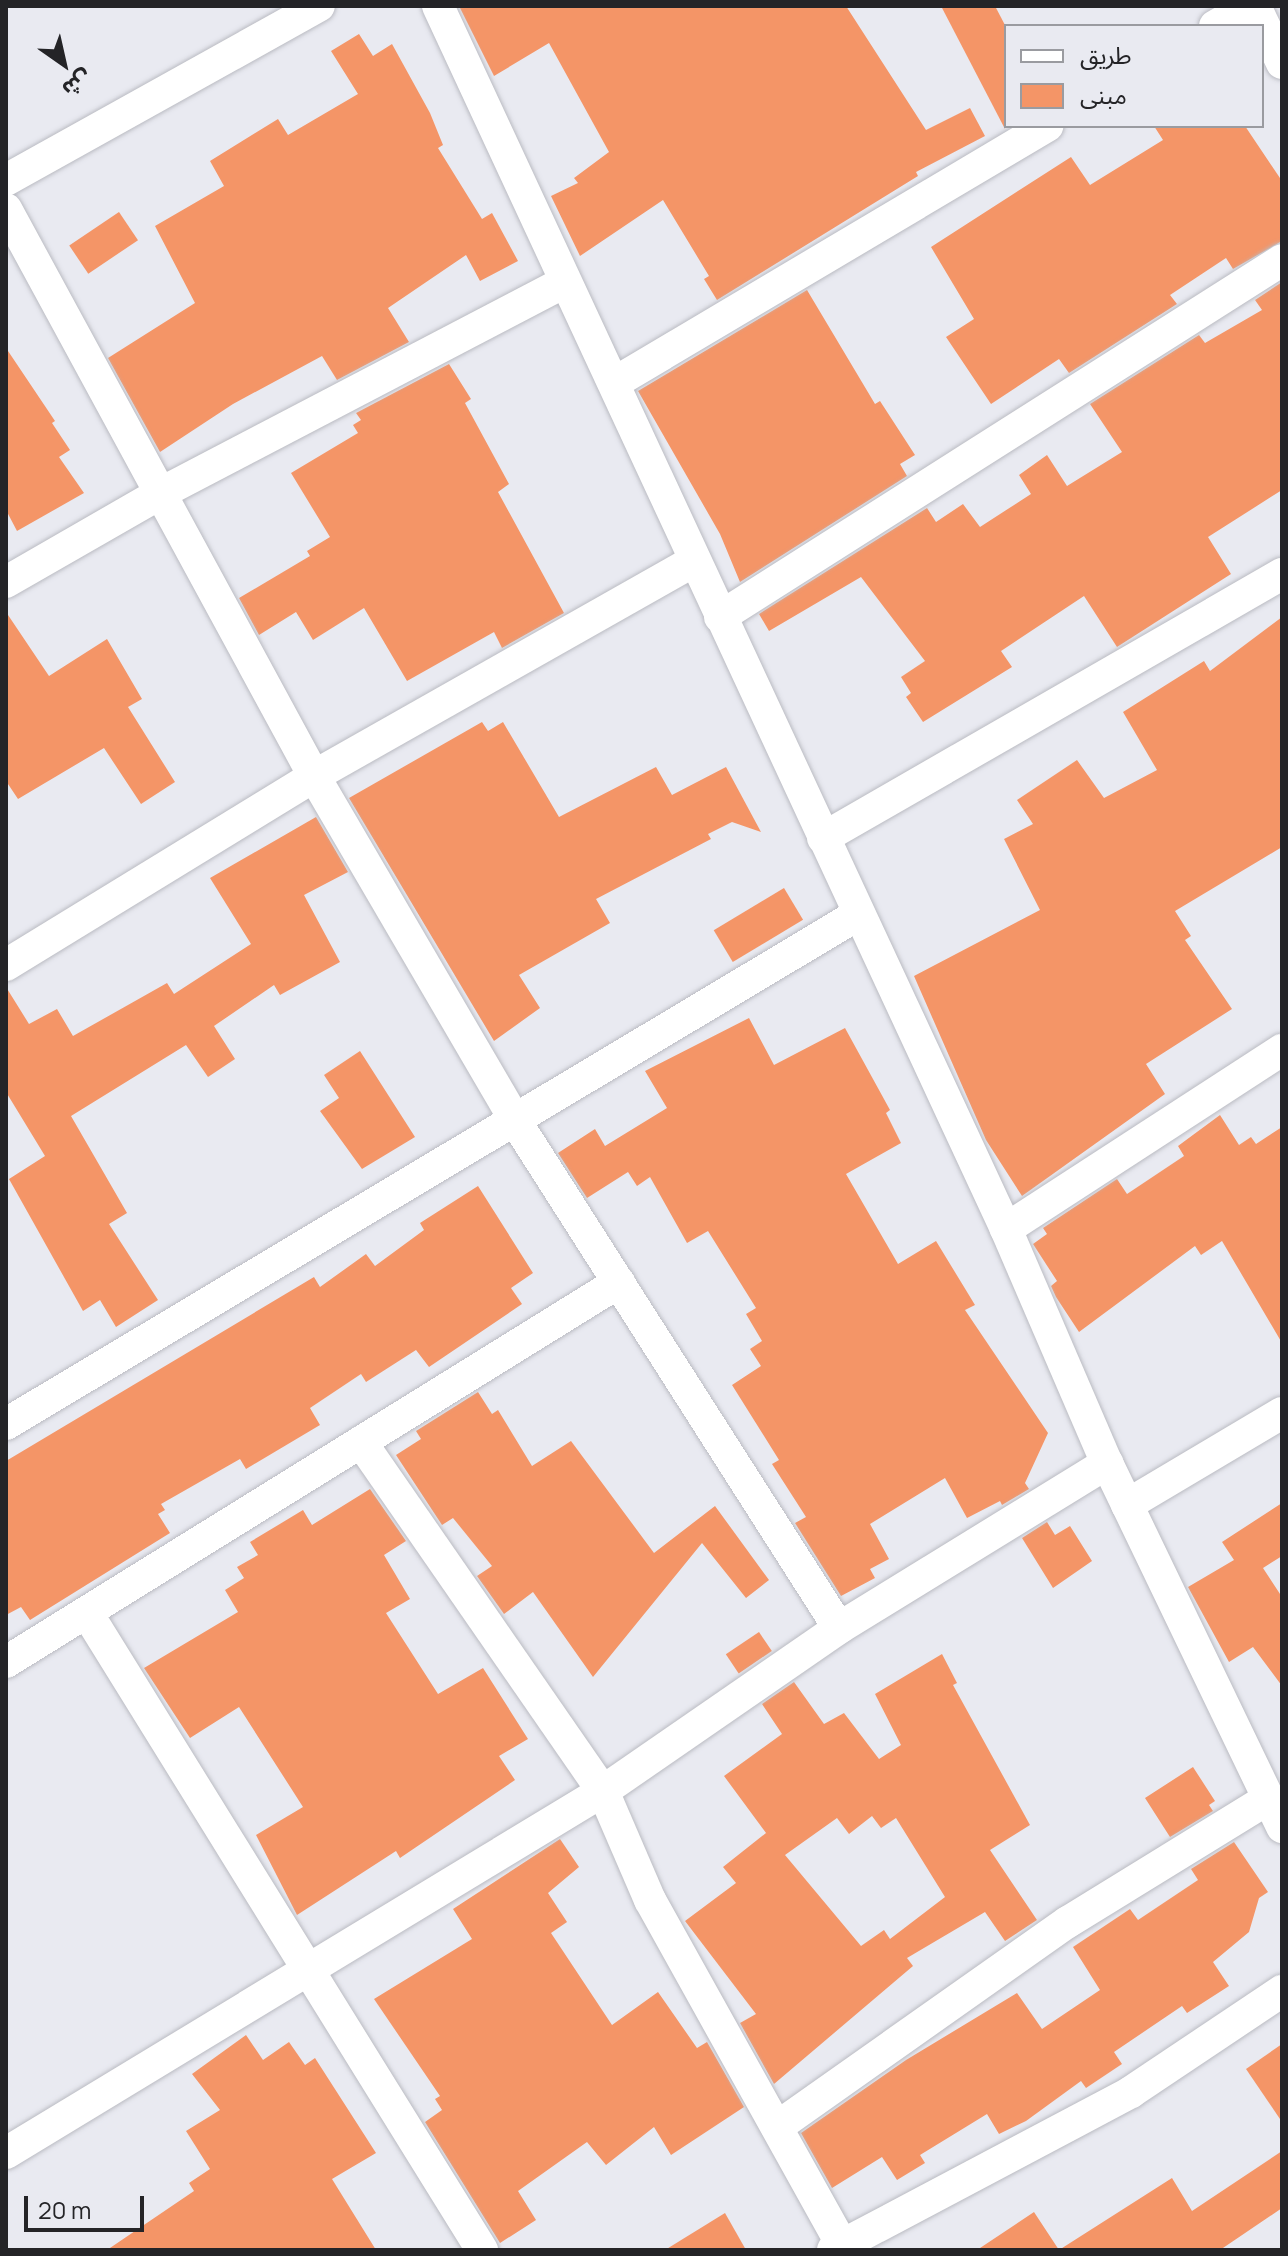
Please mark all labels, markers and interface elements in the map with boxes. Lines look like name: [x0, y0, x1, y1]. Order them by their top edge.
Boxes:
north arrow: [24, 24, 104, 104]
legend: [1004, 24, 1264, 128]
text: طريق: [1080, 38, 1132, 71]
text: ش: [57, 63, 98, 105]
text: مبنى: [1080, 78, 1127, 111]
scale bar: [28, 2180, 148, 2230]
text: 20 m: [38, 2193, 91, 2226]

